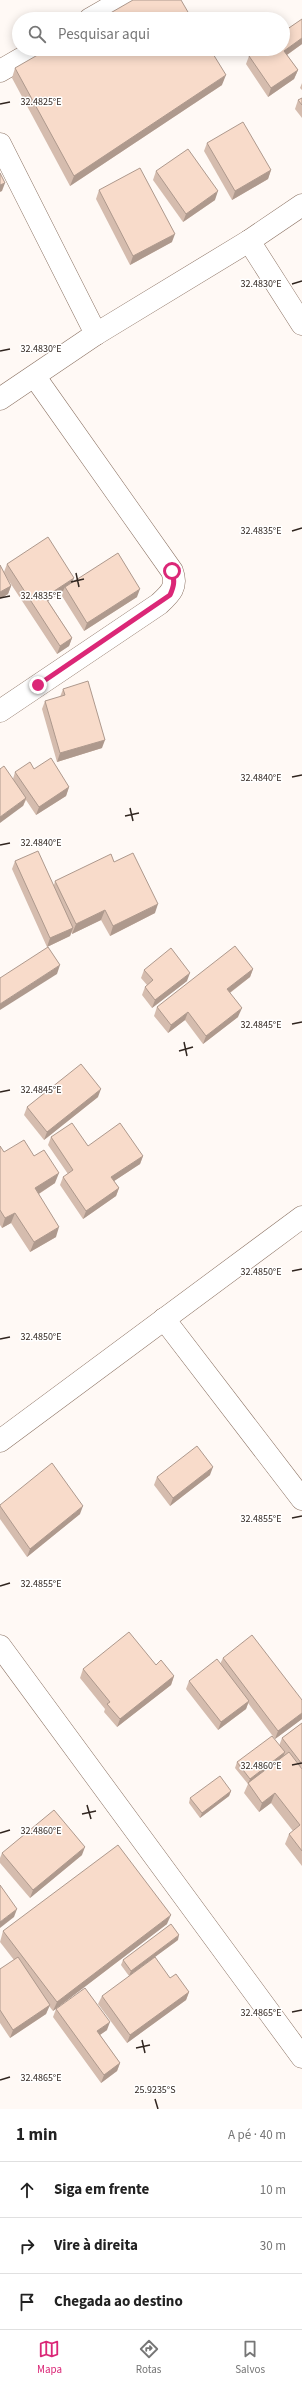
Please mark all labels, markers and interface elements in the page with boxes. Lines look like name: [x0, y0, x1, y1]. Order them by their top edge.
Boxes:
search box: [12, 12, 290, 56]
icon: search: [26, 23, 48, 45]
text: Pesquisar aqui: [58, 24, 150, 45]
text: 32.4825°E: [21, 95, 61, 109]
text: 32.4830°E: [241, 277, 281, 291]
text: 32.4830°E: [21, 342, 61, 356]
text: 32.4835°E: [241, 524, 281, 538]
route start: [163, 562, 181, 580]
text: 32.4835°E: [21, 589, 61, 603]
route end: [29, 676, 47, 694]
text: 32.4840°E: [241, 771, 281, 785]
text: 32.4840°E: [21, 836, 61, 850]
text: 32.4845°E: [241, 1018, 281, 1032]
text: 32.4845°E: [21, 1083, 61, 1097]
text: 32.4850°E: [241, 1265, 281, 1279]
text: 32.4850°E: [21, 1330, 61, 1344]
text: 32.4855°E: [241, 1512, 281, 1526]
text: 32.4855°E: [21, 1577, 61, 1591]
text: 32.4860°E: [241, 1759, 281, 1773]
text: 32.4860°E: [21, 1824, 61, 1838]
text: 32.4865°E: [241, 2006, 281, 2020]
text: 32.4865°E: [21, 2071, 61, 2085]
text: 25.9235°S: [135, 2083, 175, 2097]
text: 1 min: [16, 2123, 57, 2147]
text: A pé · 40 m: [228, 2126, 286, 2144]
icon: ahead: [16, 2179, 38, 2201]
text: Siga em frente: [54, 2179, 149, 2200]
text: 10 m: [260, 2181, 286, 2199]
icon: right: [16, 2235, 38, 2257]
text: Vire à direita: [54, 2235, 138, 2256]
text: 30 m: [260, 2237, 286, 2255]
icon: arrive: [16, 2291, 38, 2313]
text: Chegada ao destino: [54, 2291, 183, 2312]
tab: Mapa: [37, 2338, 62, 2377]
tab: Rotas: [136, 2338, 161, 2377]
tab: Salvos: [235, 2338, 265, 2377]

